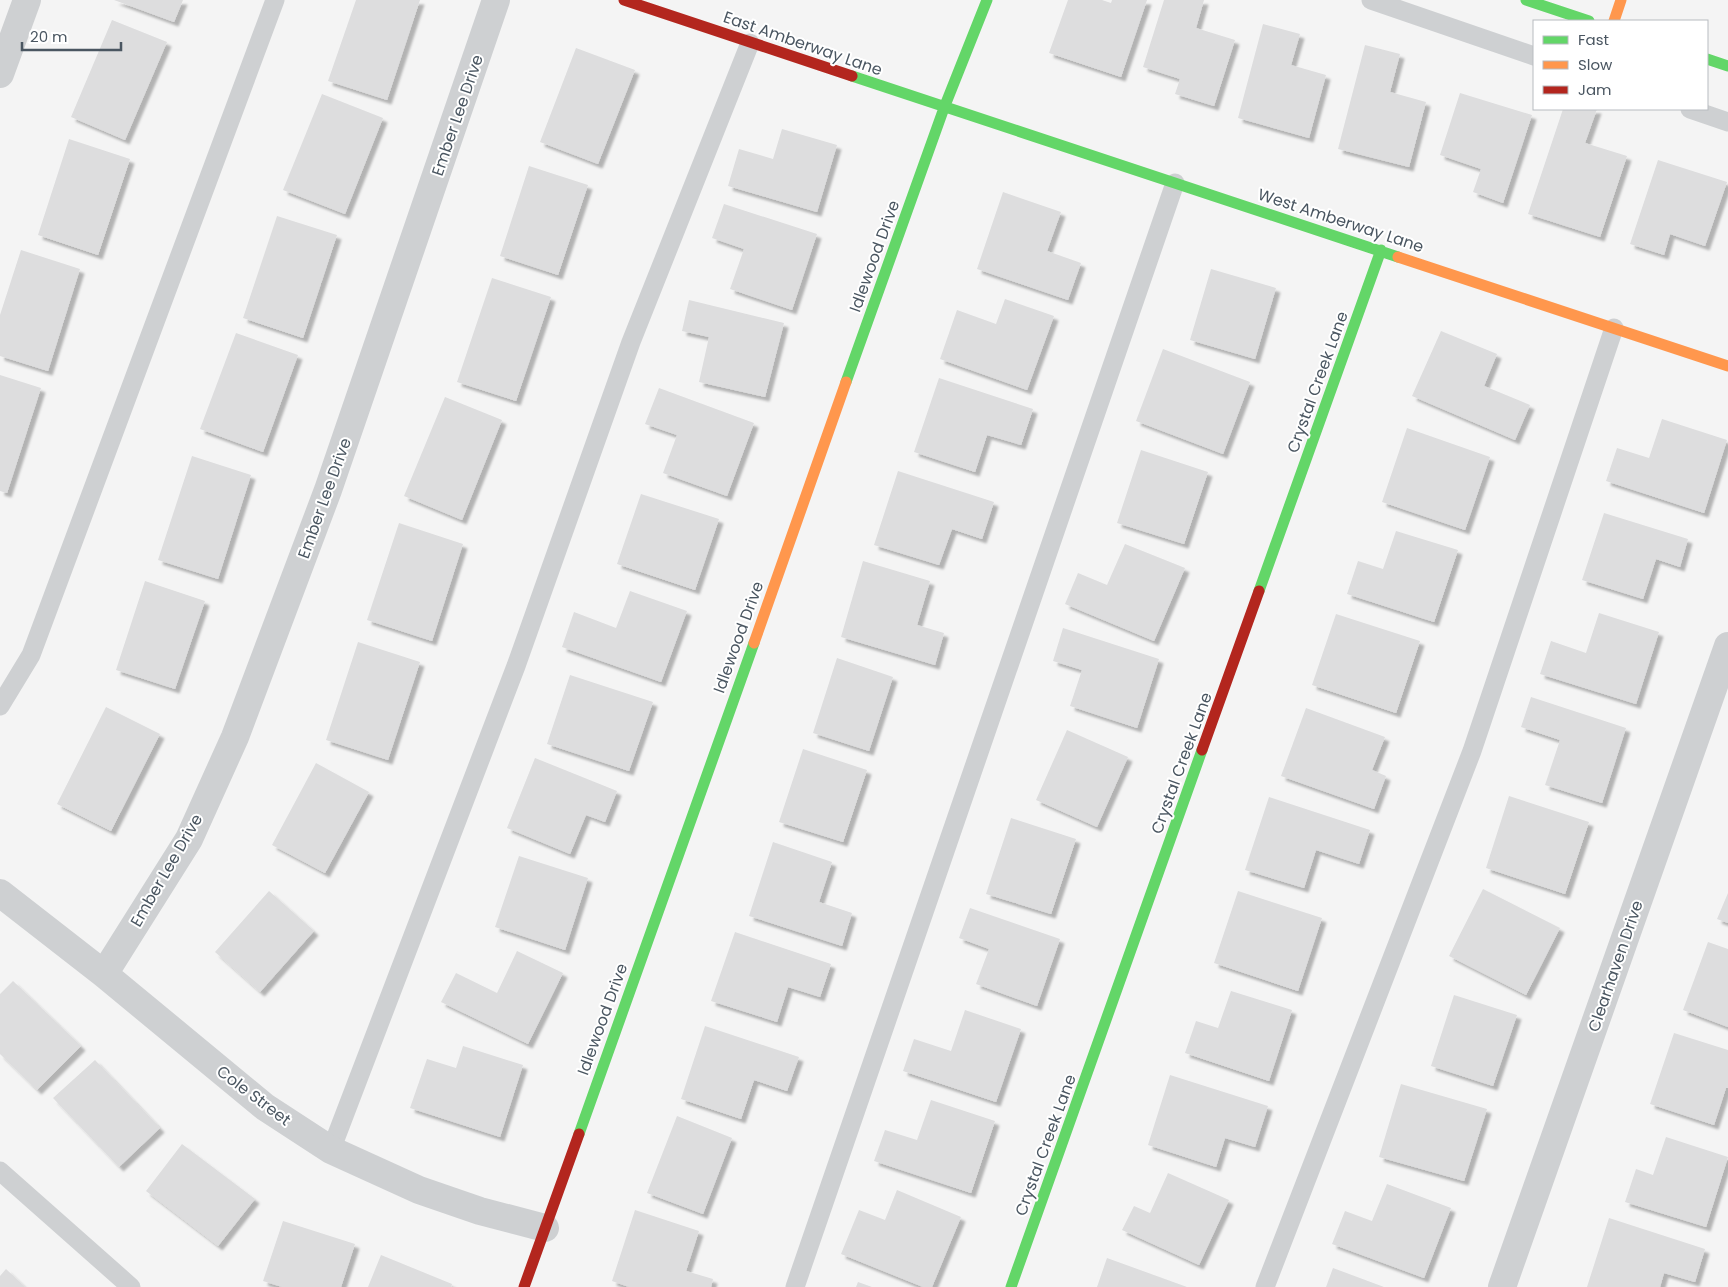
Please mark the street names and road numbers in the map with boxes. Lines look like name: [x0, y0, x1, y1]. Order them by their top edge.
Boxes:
street label: East Amberway Lane: [720, 5, 885, 81]
street label: Ember Lee Drive: [426, 51, 489, 179]
street label: West Amberway Lane: [1255, 183, 1427, 258]
street label: Idlewood Drive: [844, 197, 905, 315]
street label: Crystal Creek Lane: [1281, 308, 1354, 456]
street label: Ember Lee Drive: [292, 435, 357, 562]
street label: Idlewood Drive: [708, 578, 769, 696]
street label: Crystal Creek Lane: [1145, 689, 1218, 837]
street label: Ember Lee Drive: [125, 810, 208, 931]
street label: Clearhaven Drive: [1582, 897, 1649, 1035]
street label: Idlewood Drive: [572, 960, 633, 1078]
street label: Cole Street: [212, 1060, 296, 1131]
street label: Crystal Creek Lane: [1009, 1071, 1082, 1219]

